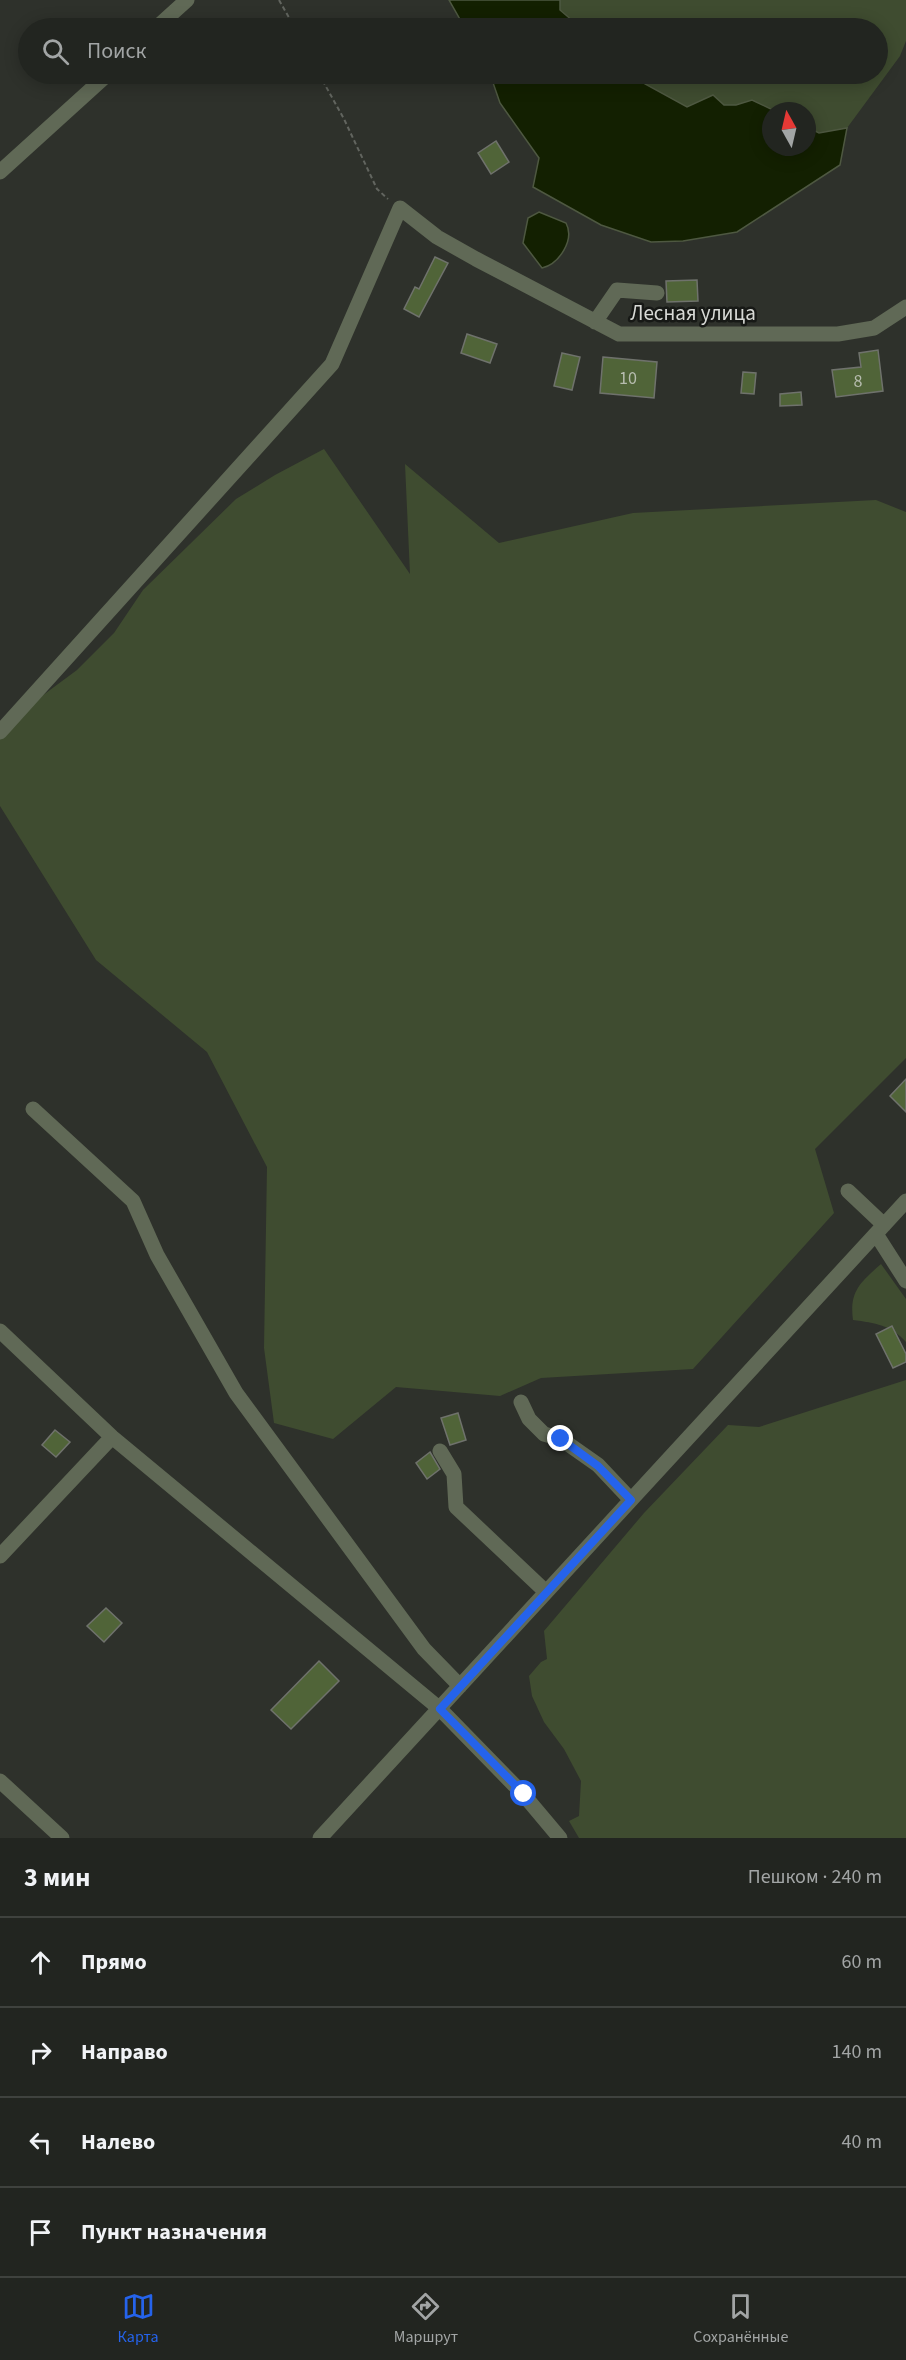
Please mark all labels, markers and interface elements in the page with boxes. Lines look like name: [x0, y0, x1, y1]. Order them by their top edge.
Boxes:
search box: [18, 18, 888, 84]
icon: search: [39, 35, 72, 68]
text: Поиск: [87, 35, 146, 67]
north arrow: [762, 102, 816, 156]
street label: Лесная улица: [630, 298, 756, 328]
house number: 10: [619, 366, 637, 391]
house number: 8: [854, 369, 863, 394]
route end: [547, 1425, 573, 1451]
route start: [510, 1780, 536, 1806]
text: 3 мин: [24, 1859, 90, 1896]
text: Пешком · 240 m: [748, 1863, 882, 1891]
icon: ahead: [24, 1946, 57, 1979]
text: Прямо: [81, 1946, 147, 1978]
text: 60 m: [842, 1948, 882, 1976]
icon: right: [24, 2036, 57, 2069]
text: Направо: [81, 2036, 168, 2068]
text: 140 m: [832, 2038, 882, 2066]
icon: left: [24, 2126, 57, 2159]
text: Налево: [81, 2126, 155, 2158]
text: 40 m: [842, 2128, 882, 2156]
icon: arrive: [24, 2216, 57, 2249]
text: Пункт назначения: [81, 2216, 267, 2248]
tab: Карта: [118, 2290, 159, 2348]
tab: Маршрут: [394, 2290, 458, 2348]
tab: Сохранённые: [693, 2290, 788, 2348]

